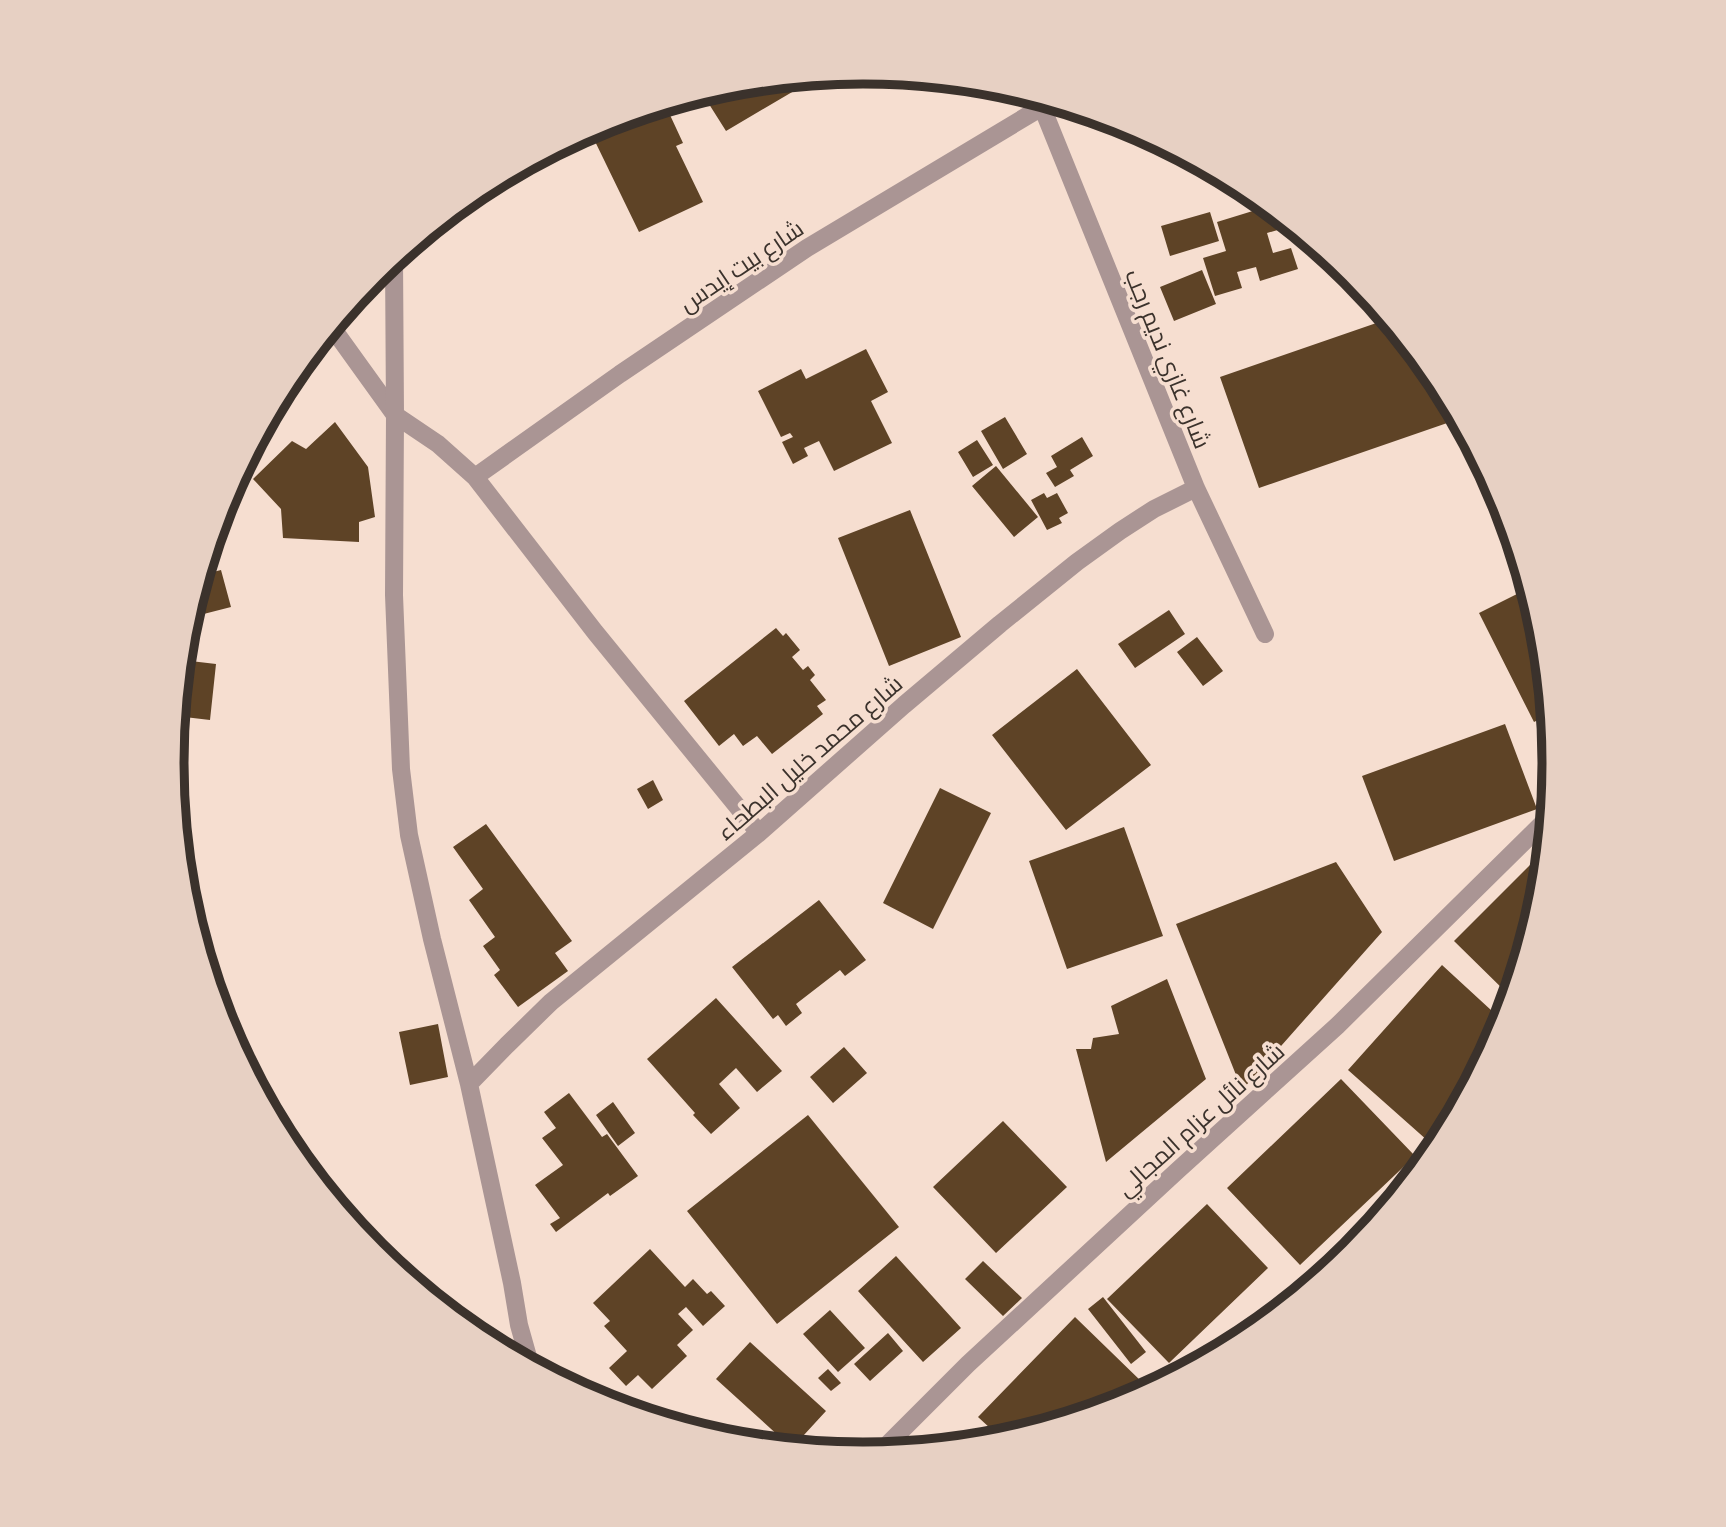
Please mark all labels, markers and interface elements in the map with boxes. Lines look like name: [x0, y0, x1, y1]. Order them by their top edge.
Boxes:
street label: شارع بيت إيدس: [671, 209, 810, 320]
street label: شارع غازي نديم رجب: [1115, 263, 1222, 454]
street label: شارع محمد خليل البطحاء: [707, 665, 910, 848]
street label: شارع نائل عزام المجالي: [1107, 1033, 1294, 1206]

